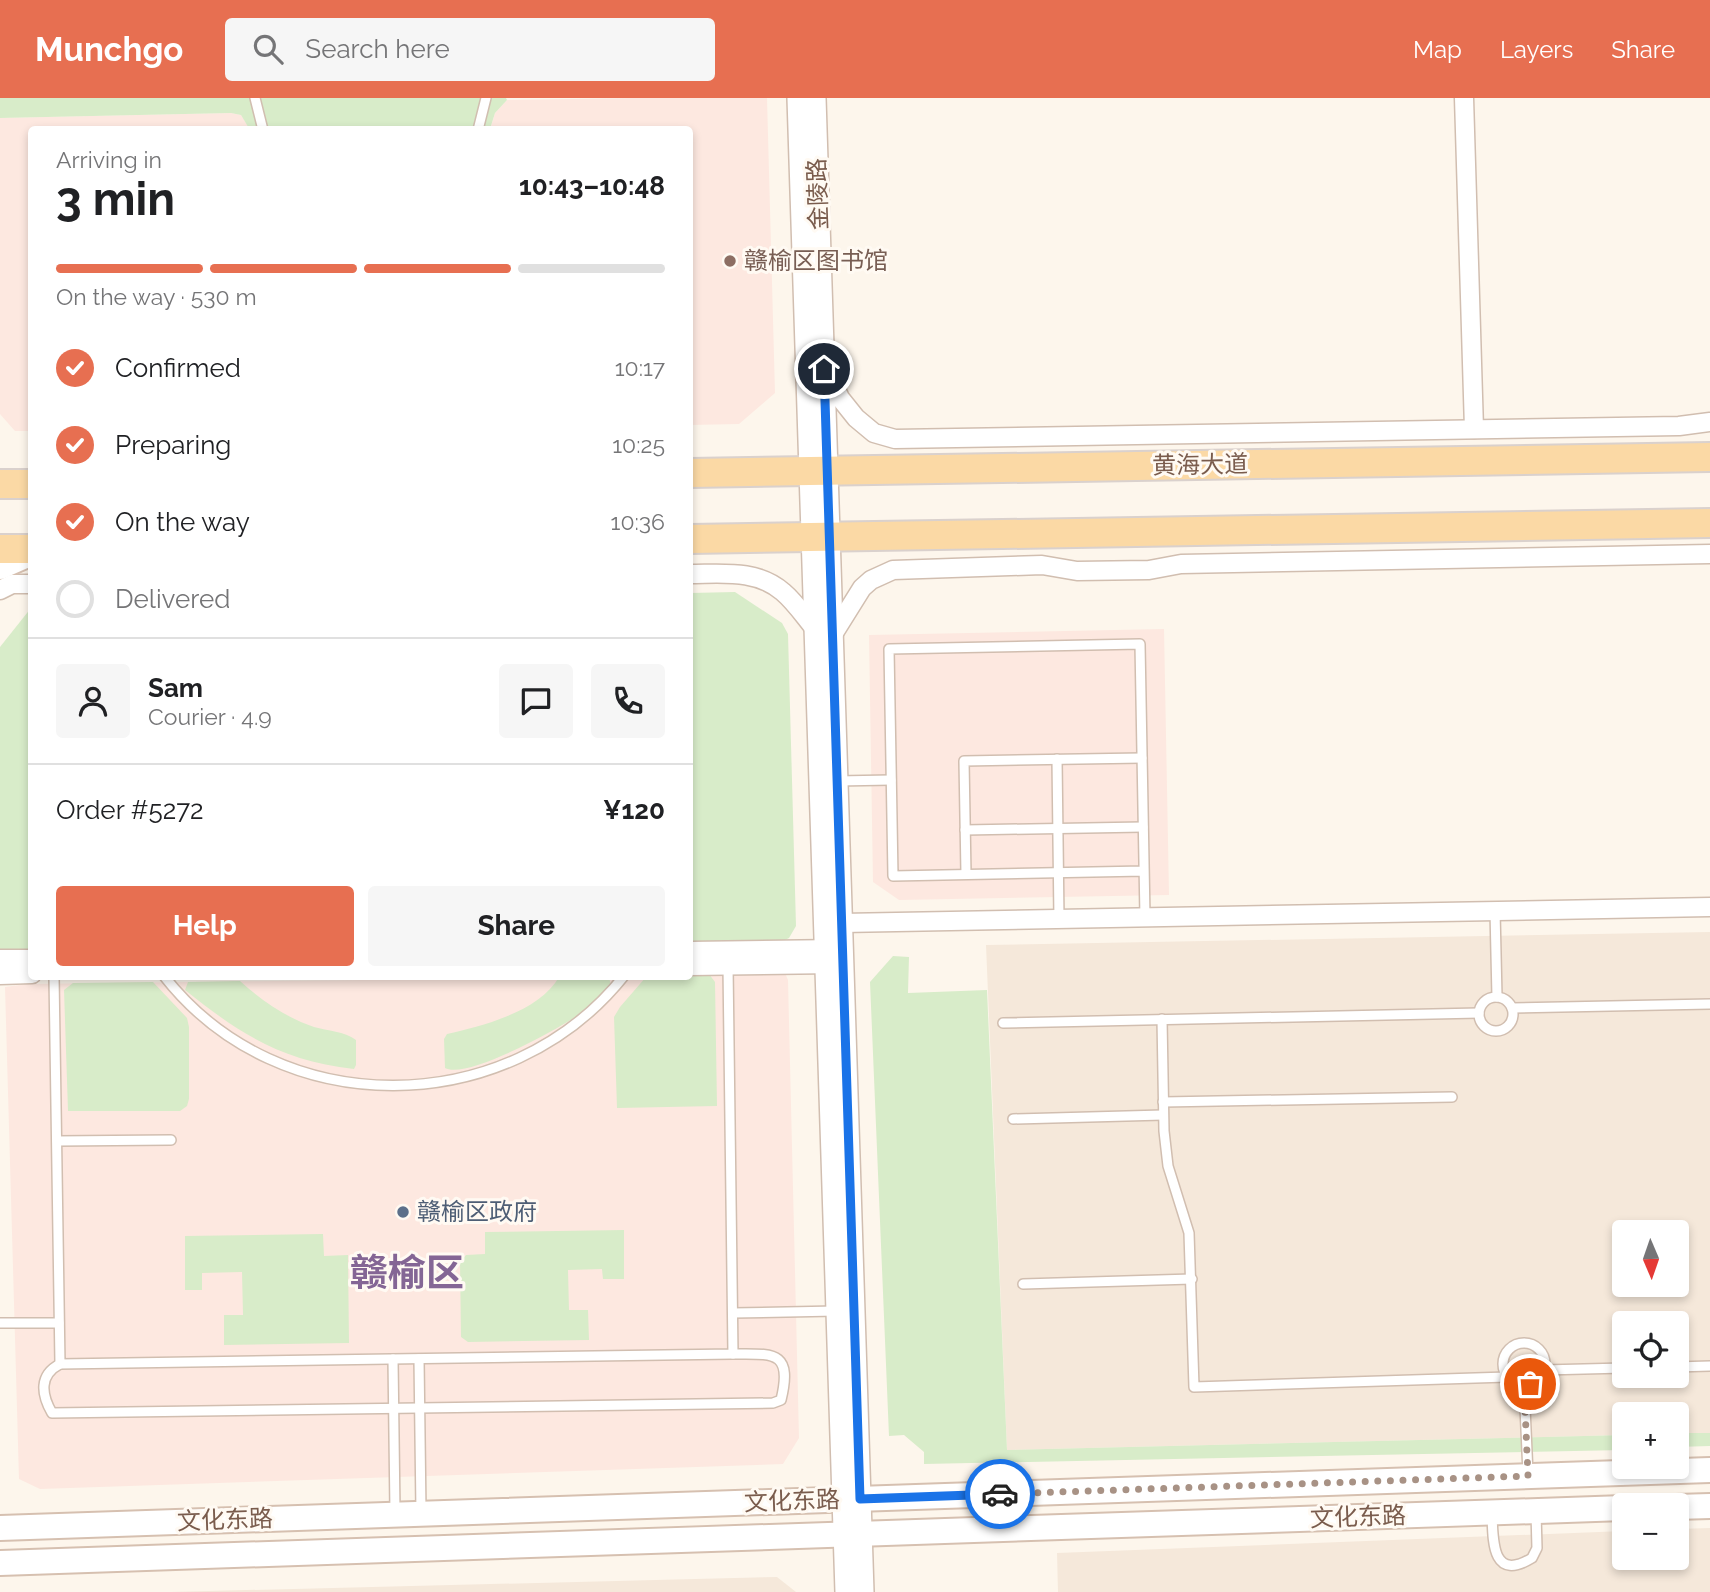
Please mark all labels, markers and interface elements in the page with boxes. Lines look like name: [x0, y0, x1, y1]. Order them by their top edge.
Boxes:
search box: [225, 18, 715, 81]
text: Munchgo: [35, 30, 183, 69]
icon: search: [249, 30, 287, 68]
text: Search here: [305, 34, 450, 64]
text: Map: [1413, 35, 1462, 64]
text: Layers: [1500, 35, 1573, 64]
text: Share: [1611, 35, 1675, 64]
text: Arriving in: [56, 146, 162, 173]
street label: 金陵路: [802, 158, 833, 231]
text: 10:43–10:48: [519, 171, 665, 201]
text: 3 min: [56, 172, 175, 226]
place label: 赣榆区图书馆: [744, 246, 888, 275]
marker: 赣榆区图书馆: [722, 253, 738, 269]
text: On the way · 530 m: [56, 283, 257, 310]
pin: [794, 339, 854, 399]
icon: check: [56, 349, 94, 387]
icon: home: [805, 350, 843, 388]
text: Confirmed: [115, 353, 241, 383]
text: 10:17: [615, 354, 665, 381]
icon: check: [56, 426, 94, 464]
text: Preparing: [115, 430, 231, 460]
text: 10:25: [612, 431, 665, 458]
street label: 黄海大道: [1152, 449, 1248, 480]
icon: check: [56, 503, 94, 541]
text: On the way: [115, 507, 250, 537]
text: 10:36: [611, 508, 665, 535]
text: Delivered: [115, 584, 230, 614]
button: person: [56, 664, 130, 738]
button: chat: [499, 664, 573, 738]
button: phone: [591, 664, 665, 738]
text: Sam: [148, 673, 203, 703]
text: Courier · 4.9: [148, 703, 272, 730]
text: Order #5272: [56, 795, 204, 825]
text: ¥120: [603, 795, 665, 825]
button: Help: [56, 886, 354, 966]
button: Share: [368, 886, 665, 966]
place label: 赣榆区政府: [417, 1197, 537, 1226]
marker: 赣榆区政府: [395, 1204, 411, 1220]
north arrow: [1612, 1220, 1689, 1297]
map controls: [1612, 1220, 1689, 1570]
district label: 赣榆区: [350, 1250, 464, 1295]
button: locate: [1612, 1311, 1689, 1388]
pin: [1500, 1354, 1560, 1414]
icon: bag: [1511, 1365, 1549, 1403]
button: +: [1612, 1402, 1689, 1479]
courier: [965, 1459, 1035, 1529]
icon: car: [981, 1475, 1019, 1513]
street label: 文化东路: [744, 1484, 840, 1517]
button: −: [1612, 1493, 1689, 1570]
street label: 文化东路: [1310, 1500, 1406, 1533]
street label: 文化东路: [177, 1503, 273, 1536]

